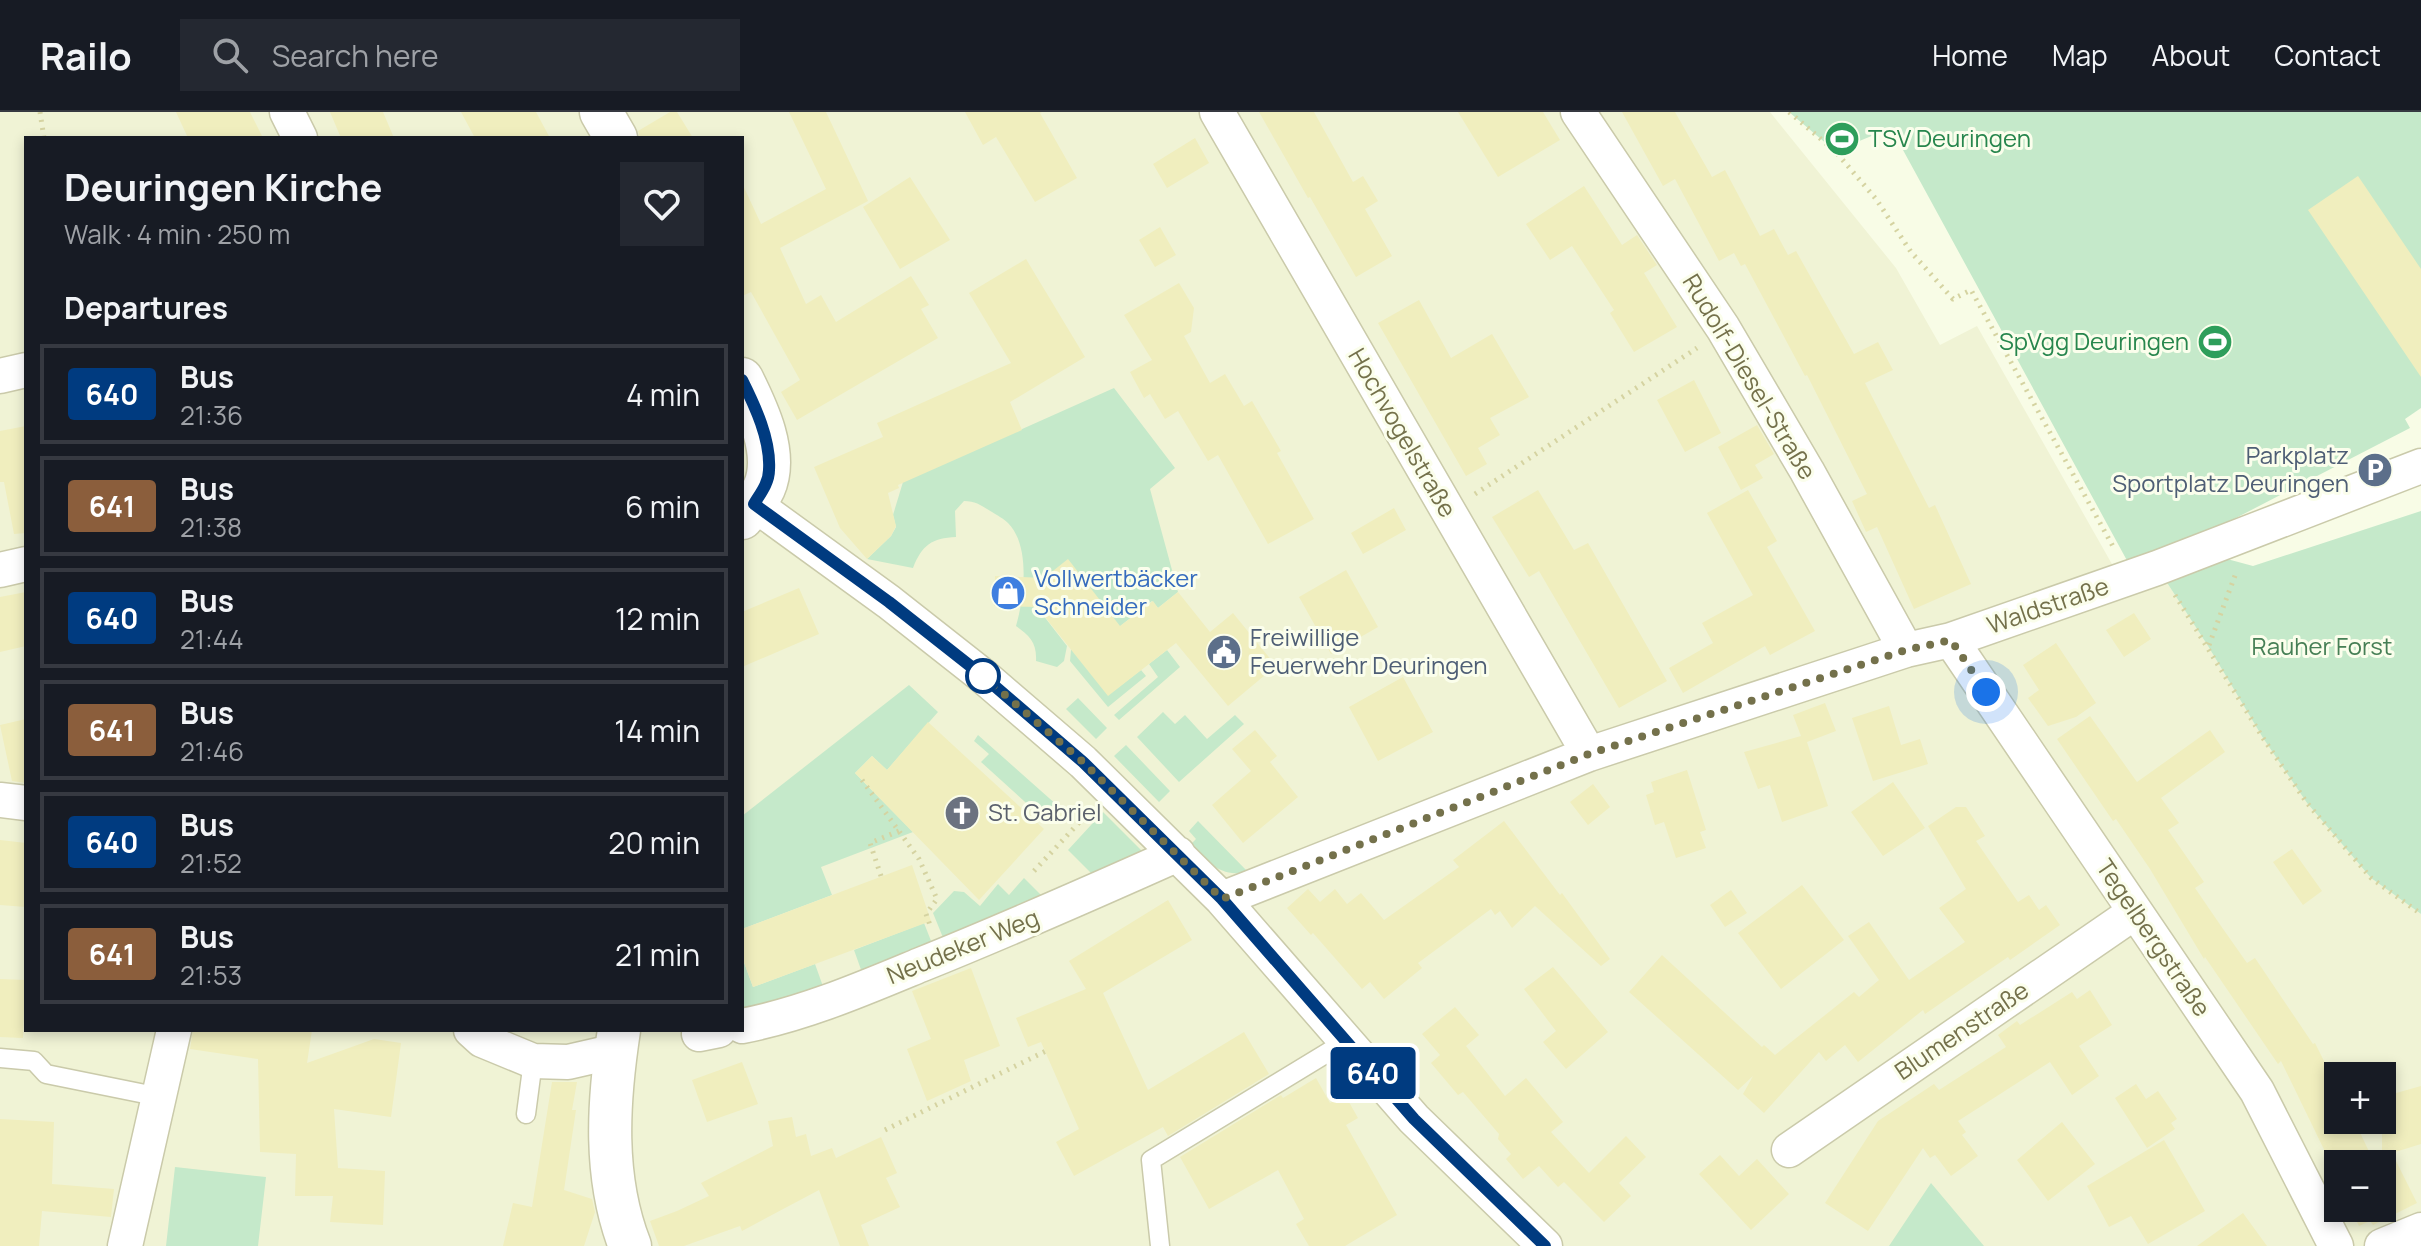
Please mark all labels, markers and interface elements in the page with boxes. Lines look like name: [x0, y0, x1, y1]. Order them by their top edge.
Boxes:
search box: [180, 19, 740, 91]
text: Railo: [40, 29, 132, 81]
icon: search: [208, 33, 252, 77]
text: Search here: [272, 35, 439, 76]
text: Home: [1932, 36, 2008, 74]
text: Map: [2052, 36, 2108, 74]
text: About: [2152, 36, 2230, 74]
text: Contact: [2274, 36, 2381, 74]
sports icon: TSV Deuringen: [1823, 120, 1861, 158]
place label: TSV Deuringen: [1868, 121, 2031, 154]
text: Deuringen Kirche: [64, 160, 382, 212]
button: heart: [620, 162, 704, 246]
text: Walk · 4 min · 250 m: [64, 216, 290, 252]
street label: Rudolf-Diesel-Straße: [1676, 267, 1825, 485]
text: Departures: [64, 287, 228, 328]
sports icon: SpVgg Deuringen: [2196, 323, 2234, 361]
place label: SpVgg Deuringen: [1999, 324, 2189, 357]
street label: Hochvogelstraße: [1342, 342, 1465, 523]
text: Bus: [180, 356, 234, 397]
text: 4 min: [626, 374, 700, 415]
text: 640: [86, 375, 138, 413]
text: 21:36: [180, 397, 243, 433]
place label: Parkplatz Sportplatz Deuringen: [2112, 438, 2349, 499]
parking icon: Parkplatz Sportplatz Deuringen: [2356, 451, 2394, 489]
text: Bus: [180, 468, 234, 509]
text: 6 min: [625, 486, 700, 527]
text: 641: [89, 487, 135, 525]
text: 21:38: [180, 509, 242, 545]
place label: Vollwertbäcker Schneider: [1034, 561, 1198, 622]
street label: Waldstraße: [1982, 568, 2113, 641]
shop icon: Vollwertbäcker Schneider: [989, 574, 1027, 612]
text: Bus: [180, 580, 234, 621]
text: 12 min: [615, 598, 700, 639]
text: 640: [86, 599, 138, 637]
place label: Freiwillige Feuerwehr Deuringen: [1250, 620, 1487, 681]
text: 21:44: [180, 621, 244, 657]
park label: Rauher Forst: [2252, 629, 2392, 662]
public building icon: Freiwillige Feuerwehr Deuringen: [1205, 633, 1243, 671]
unlabelled marker: [966, 659, 1000, 693]
your location: [1966, 672, 2006, 712]
text: Bus: [180, 692, 234, 733]
text: 14 min: [614, 710, 700, 751]
text: 641: [89, 711, 135, 749]
text: 21:46: [180, 733, 244, 769]
church icon: St. Gabriel: [943, 794, 981, 832]
place label: St. Gabriel: [988, 795, 1102, 828]
text: Bus: [180, 804, 234, 845]
text: 20 min: [608, 822, 700, 863]
text: 640: [86, 823, 138, 861]
text: 21:52: [180, 845, 242, 881]
street label: Tegelbergstraße: [2089, 852, 2219, 1022]
street label: Neudeker Weg: [881, 900, 1043, 991]
text: Bus: [180, 916, 234, 957]
text: 21 min: [615, 934, 700, 975]
text: 641: [89, 935, 135, 973]
text: 21:53: [180, 957, 242, 993]
street label: Blumenstraße: [1888, 973, 2035, 1087]
line badge: 640: [1327, 1047, 1419, 1099]
text: 640: [1347, 1054, 1399, 1092]
map controls: [2324, 1062, 2396, 1222]
button: +: [2324, 1062, 2396, 1134]
button: −: [2324, 1150, 2396, 1222]

